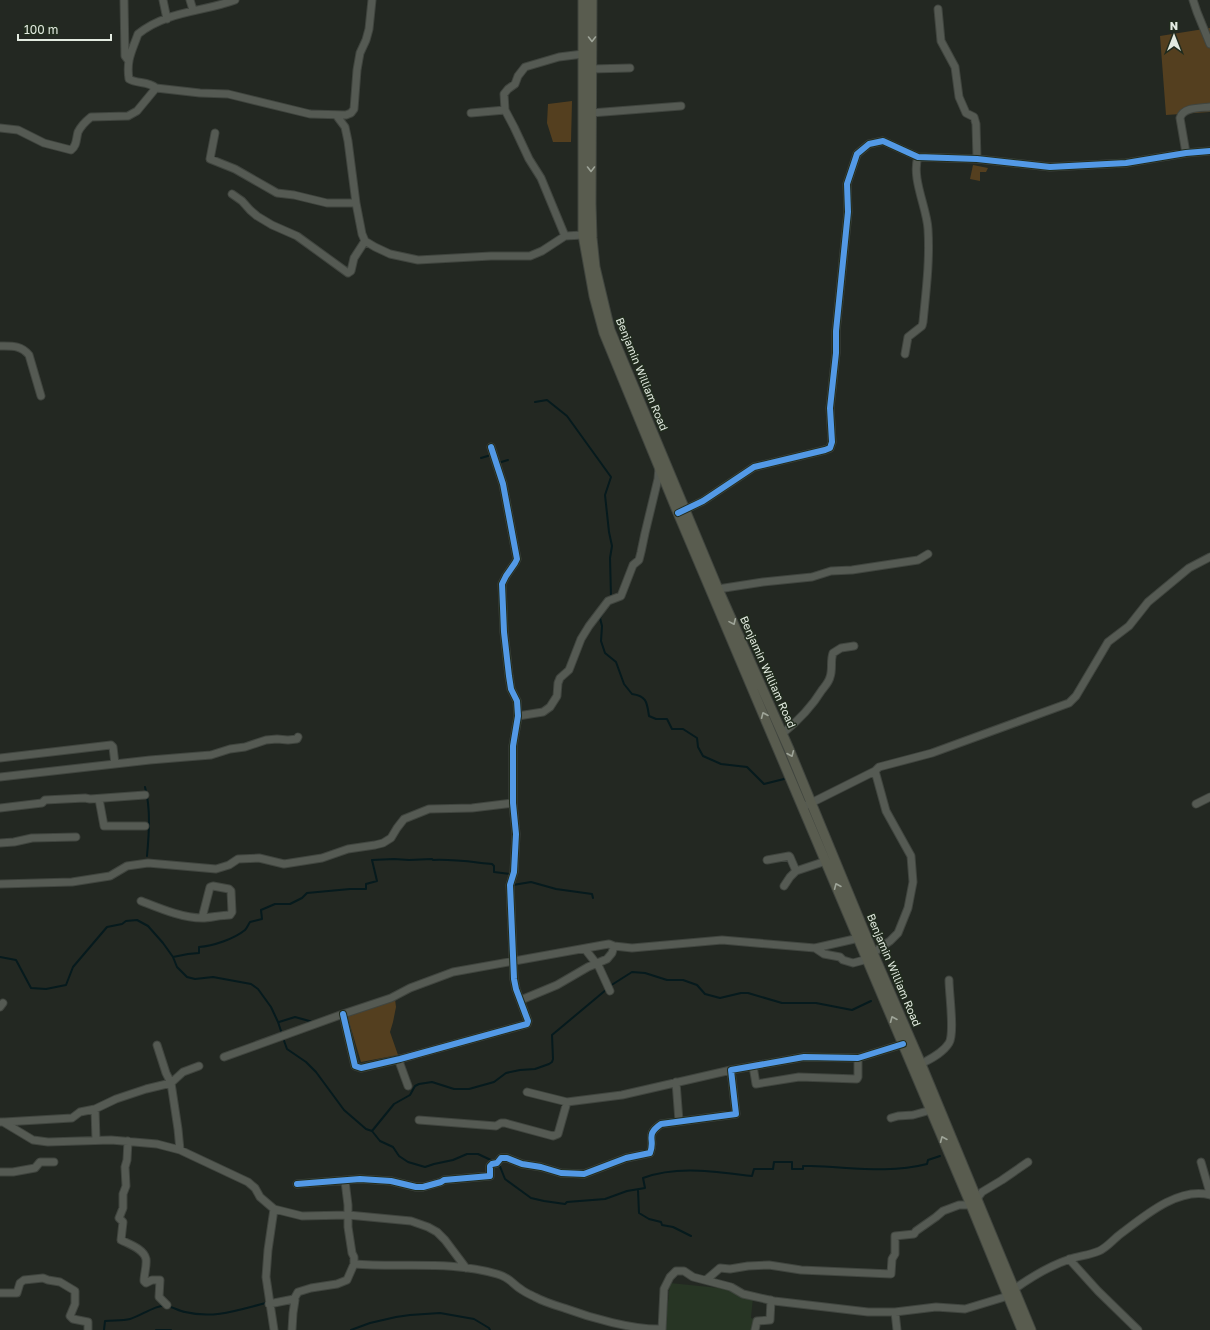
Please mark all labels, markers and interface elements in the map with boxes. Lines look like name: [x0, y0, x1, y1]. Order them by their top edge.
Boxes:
scale bar: [18, 16, 111, 42]
north arrow: [1154, 16, 1194, 56]
text: N: [1170, 19, 1178, 32]
text: 100 m: [24, 22, 58, 37]
one-way arrow: [587, 36, 596, 42]
one-way arrow: [587, 166, 595, 172]
street label: Benjamin William Road: [614, 315, 671, 432]
street label: Benjamin William Road: [738, 614, 799, 730]
one-way arrow: [728, 618, 736, 626]
one-way arrow: [761, 711, 769, 718]
one-way arrow: [786, 749, 794, 757]
one-way arrow: [834, 883, 842, 891]
street label: Benjamin William Road: [865, 912, 924, 1028]
one-way arrow: [889, 1015, 897, 1022]
one-way arrow: [940, 1135, 948, 1142]

